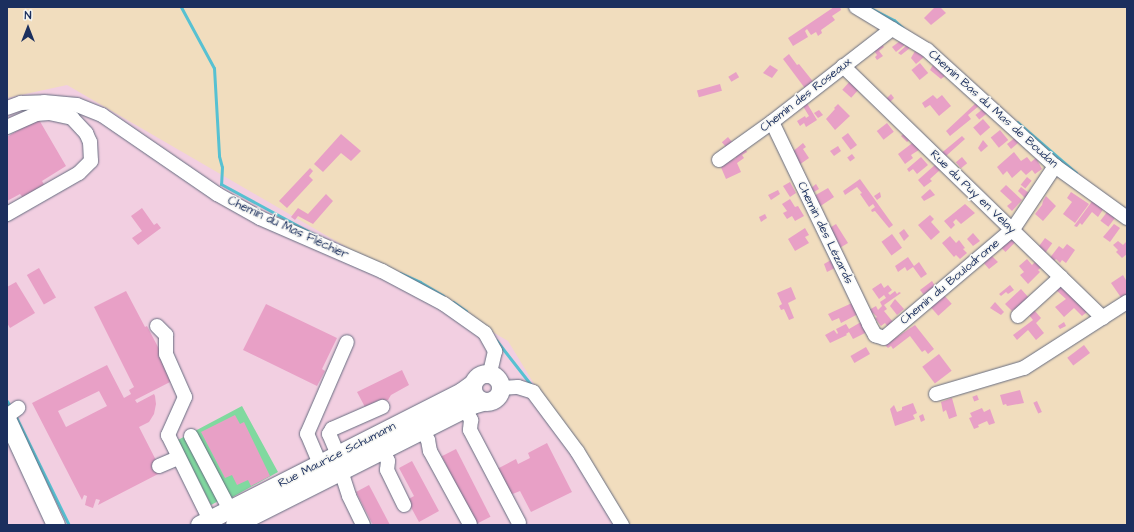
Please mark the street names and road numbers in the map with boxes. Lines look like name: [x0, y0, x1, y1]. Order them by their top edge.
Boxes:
street label: Chemin Bas du Mas de Boudan: [925, 47, 1061, 171]
street label: Chemin des Roseaux: [757, 55, 855, 135]
street label: Rue du Puy en Velay: [927, 147, 1019, 237]
street label: Chemin des Lézards: [794, 180, 856, 286]
street label: Chemin du Mas Fléchier: [225, 194, 351, 262]
street label: Chemin du Boulodrome: [897, 236, 1003, 328]
street label: Rue Maurice Schumann: [276, 419, 398, 491]

